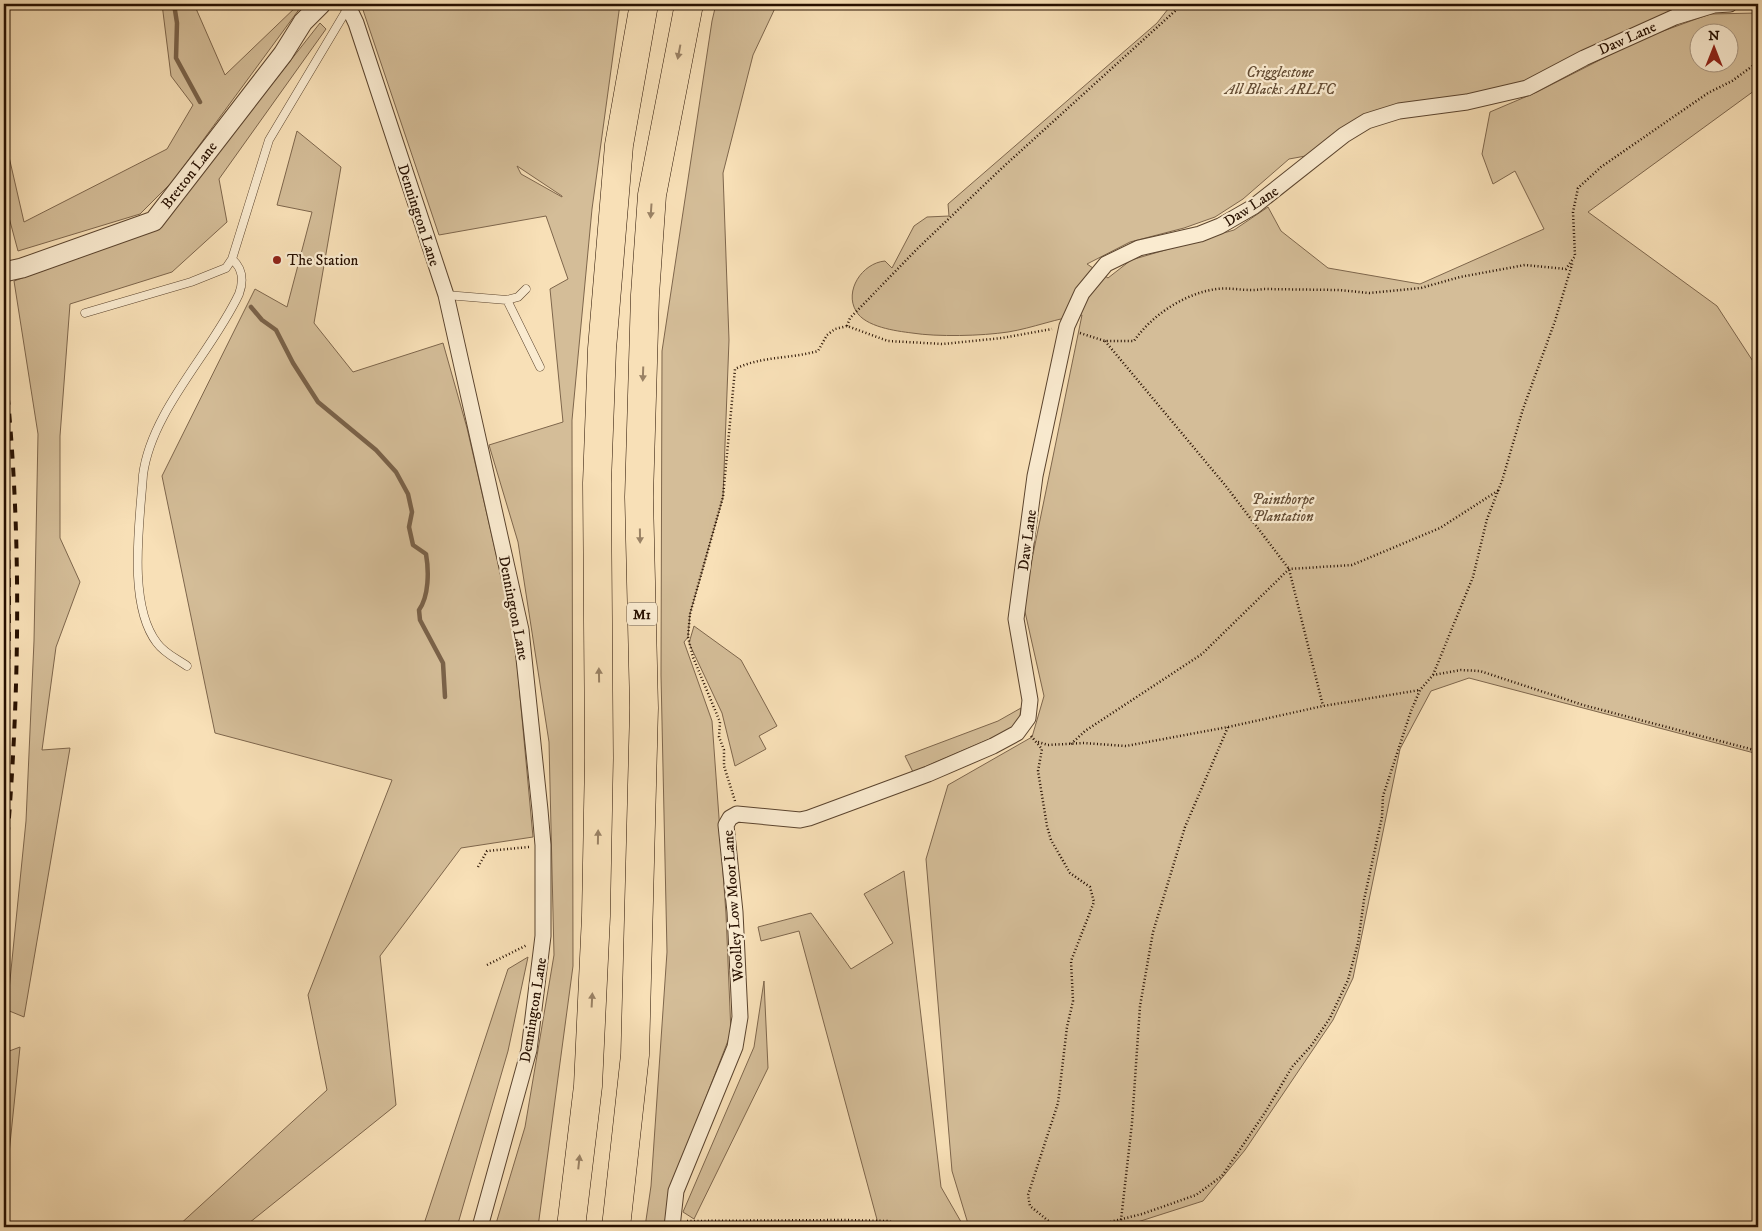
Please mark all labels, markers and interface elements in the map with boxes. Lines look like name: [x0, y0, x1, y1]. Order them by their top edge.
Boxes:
street label: Daw Lane: [1595, 17, 1659, 60]
north arrow: [1690, 22, 1740, 72]
text: N: [1708, 27, 1720, 45]
one-way arrow: [675, 44, 683, 60]
park label: Crigglestone All Blacks ARLFC: [1223, 63, 1336, 99]
street label: Bretton Lane: [157, 138, 222, 213]
street label: Dennington Lane: [393, 162, 444, 269]
street label: Daw Lane: [1220, 182, 1282, 231]
one-way arrow: [647, 204, 655, 220]
place label: The Station: [287, 251, 359, 270]
marker: The Station: [271, 254, 283, 266]
one-way arrow: [639, 366, 647, 382]
park label: Painthorpe Plantation: [1252, 490, 1315, 526]
street label: Daw Lane: [1014, 508, 1041, 572]
one-way arrow: [637, 528, 645, 544]
street label: Dennington Lane: [494, 554, 533, 662]
road number: M1: [627, 602, 657, 626]
one-way arrow: [595, 667, 603, 683]
one-way arrow: [594, 829, 602, 845]
street label: Woolley Low Moor Lane: [719, 830, 748, 983]
street label: Dennington Lane: [516, 956, 551, 1064]
one-way arrow: [588, 991, 596, 1007]
one-way arrow: [575, 1153, 583, 1169]

